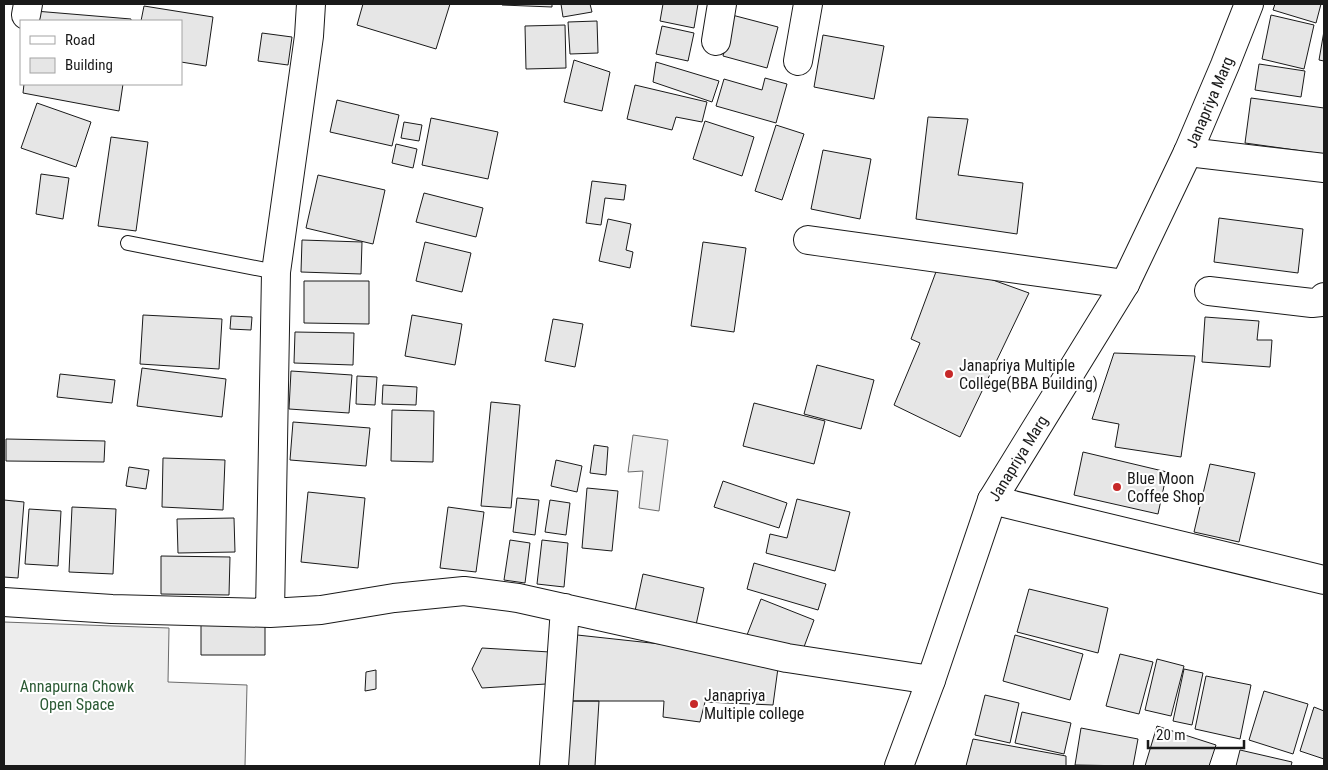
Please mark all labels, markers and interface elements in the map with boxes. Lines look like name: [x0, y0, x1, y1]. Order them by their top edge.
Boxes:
legend: [20, 20, 182, 85]
text: Road: [65, 31, 95, 49]
street label: Janapriya Marg: [1181, 54, 1237, 151]
text: Building: [65, 56, 113, 74]
place label: Janapriya Multiple College(BBA Building): [959, 356, 1098, 393]
marker: Janapriya Multiple College(BBA Building): [943, 368, 955, 380]
street label: Janapriya Marg: [984, 412, 1051, 505]
place label: Blue Moon Coffee Shop: [1127, 469, 1205, 506]
marker: Blue Moon Coffee Shop: [1111, 481, 1123, 493]
park label: Annapurna Chowk Open Space: [20, 677, 135, 714]
place label: Janapriya Multiple college: [704, 686, 804, 723]
marker: Janapriya Multiple college: [688, 698, 700, 710]
scale bar: [1148, 718, 1244, 750]
text: 20 m: [1156, 726, 1186, 744]

